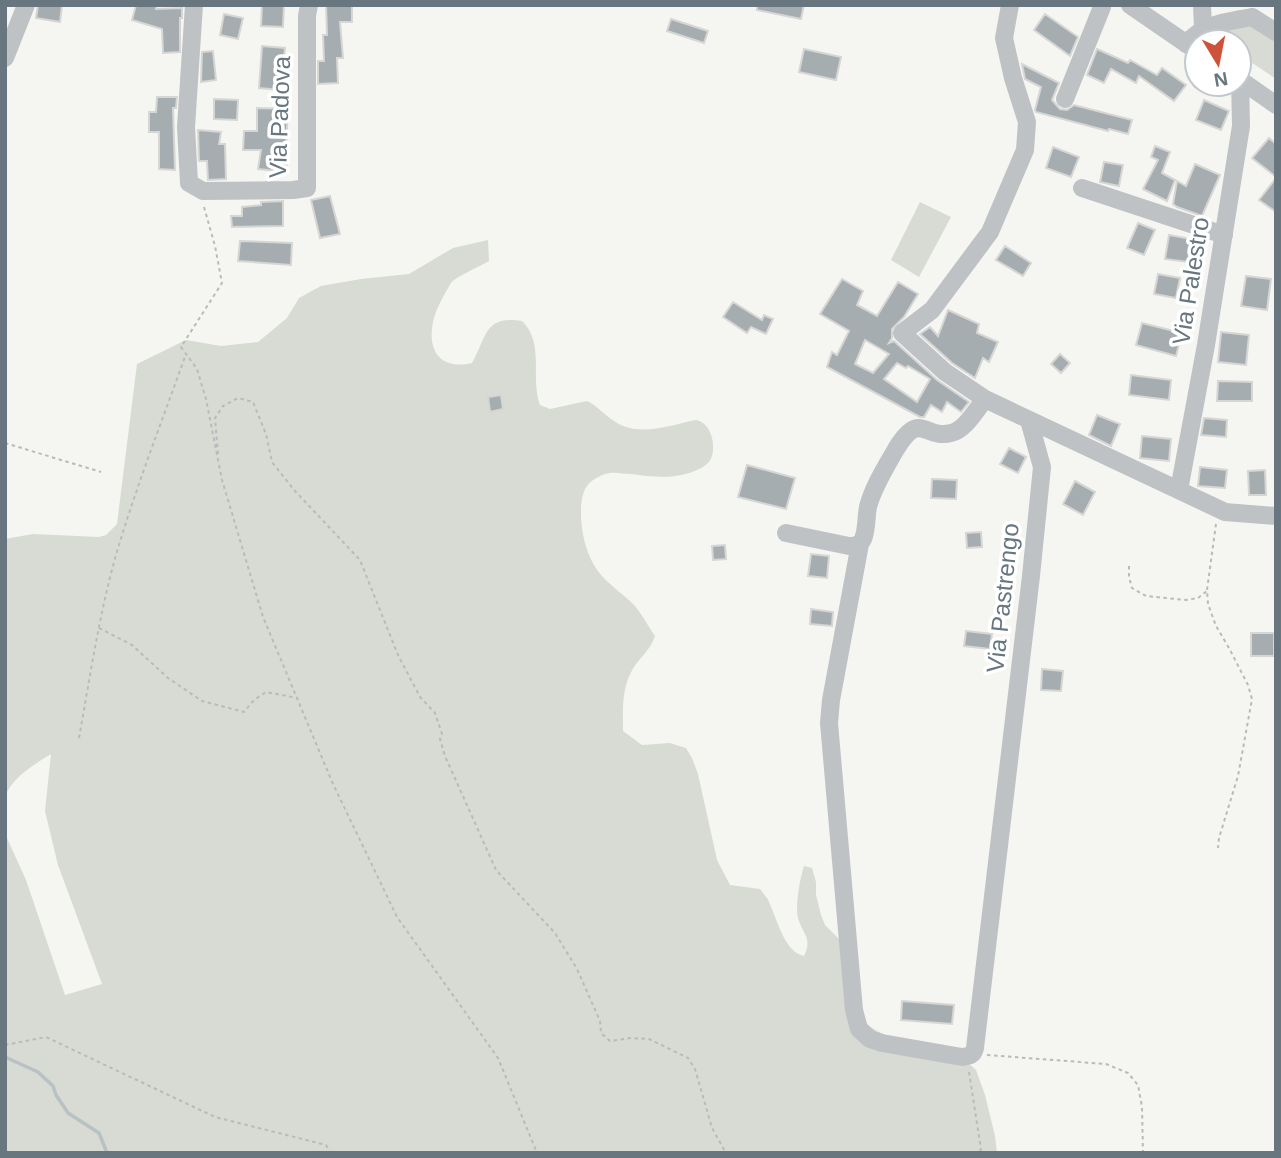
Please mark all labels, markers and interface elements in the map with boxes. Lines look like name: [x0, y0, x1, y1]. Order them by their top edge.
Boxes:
north arrow: [1183, 28, 1253, 98]
street label: Via Padova: [264, 55, 295, 179]
text: N: [1212, 68, 1229, 91]
street label: Via Palestro: [1167, 215, 1214, 347]
street label: Via Pastrengo: [981, 522, 1024, 674]

